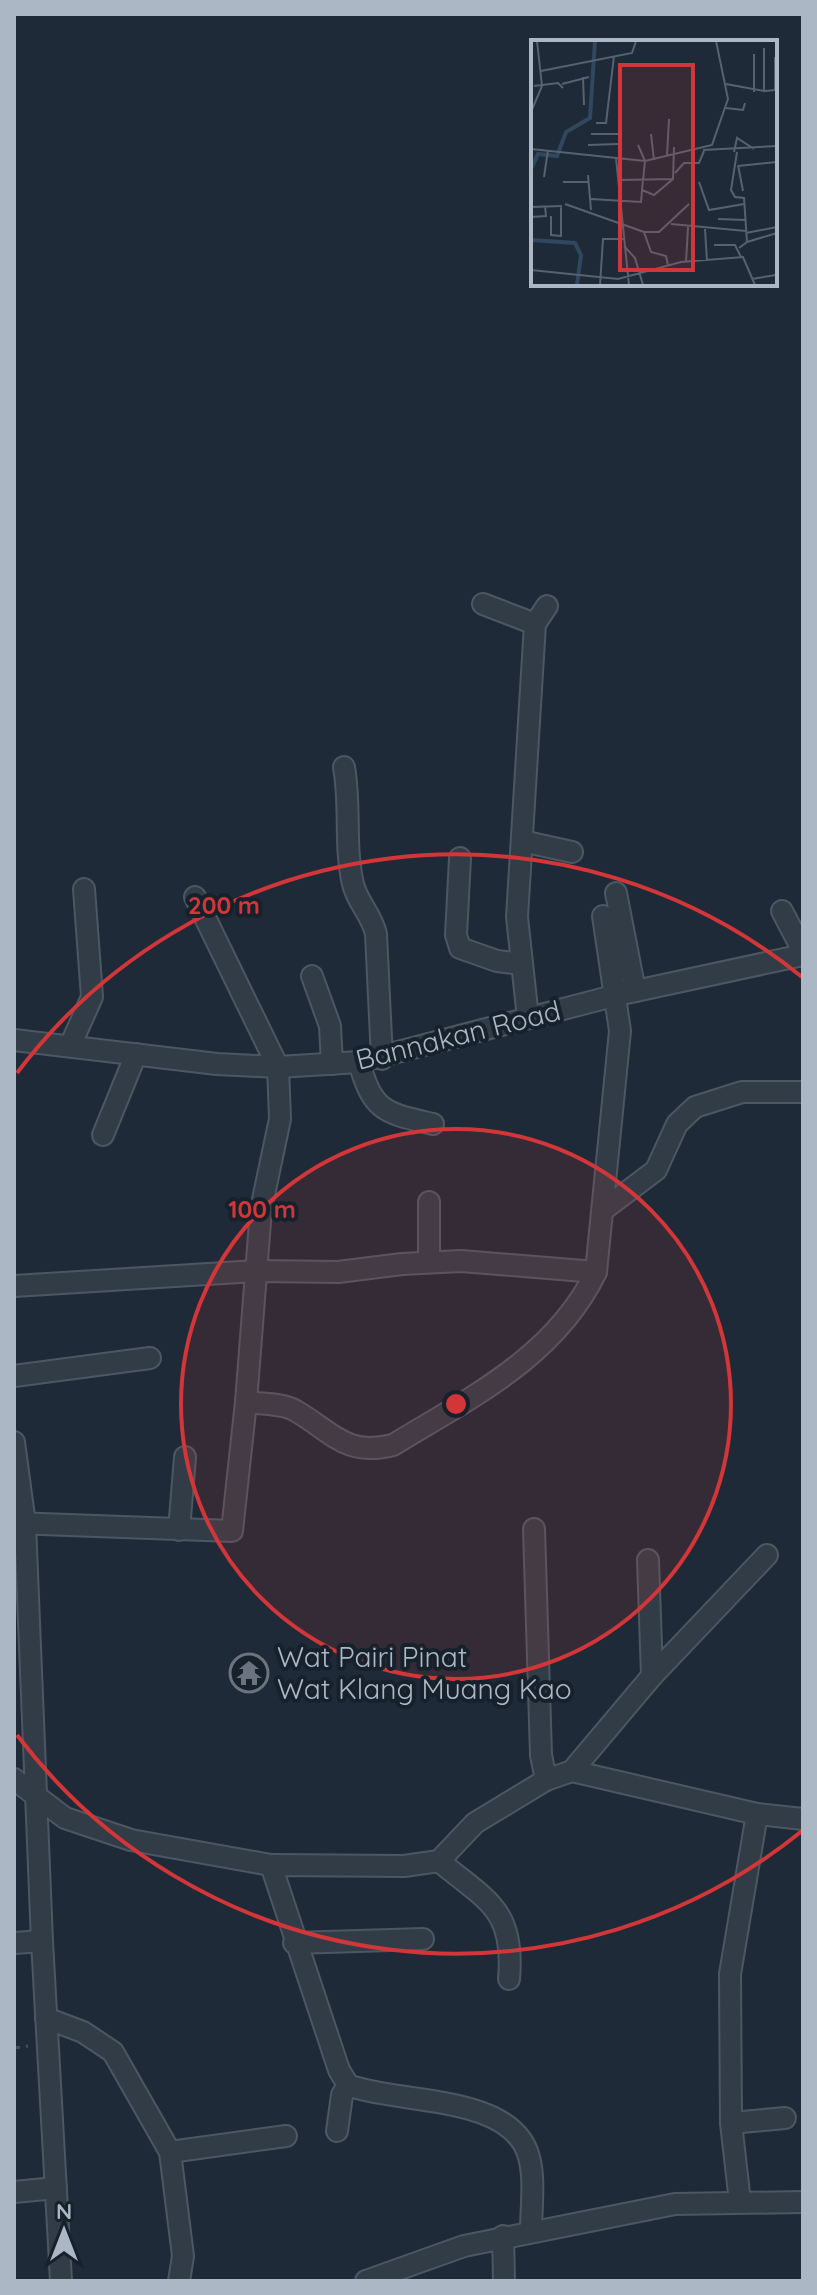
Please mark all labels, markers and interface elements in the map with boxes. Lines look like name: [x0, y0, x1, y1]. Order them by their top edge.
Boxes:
inset map: [531, 40, 777, 286]
text: 200 m: [188, 890, 260, 920]
street label: Bannakan Road: [352, 992, 564, 1077]
text: 100 m: [228, 1194, 296, 1224]
centre of rings: [442, 1390, 470, 1418]
place label: Wat Pairi Pinat Wat Klang Muang Kao: [277, 1639, 572, 1706]
temple icon: Wat Pairi Pinat Wat Klang Muang Kao: [228, 1652, 270, 1694]
north arrow: [24, 2191, 104, 2271]
text: N: [56, 2197, 72, 2225]

